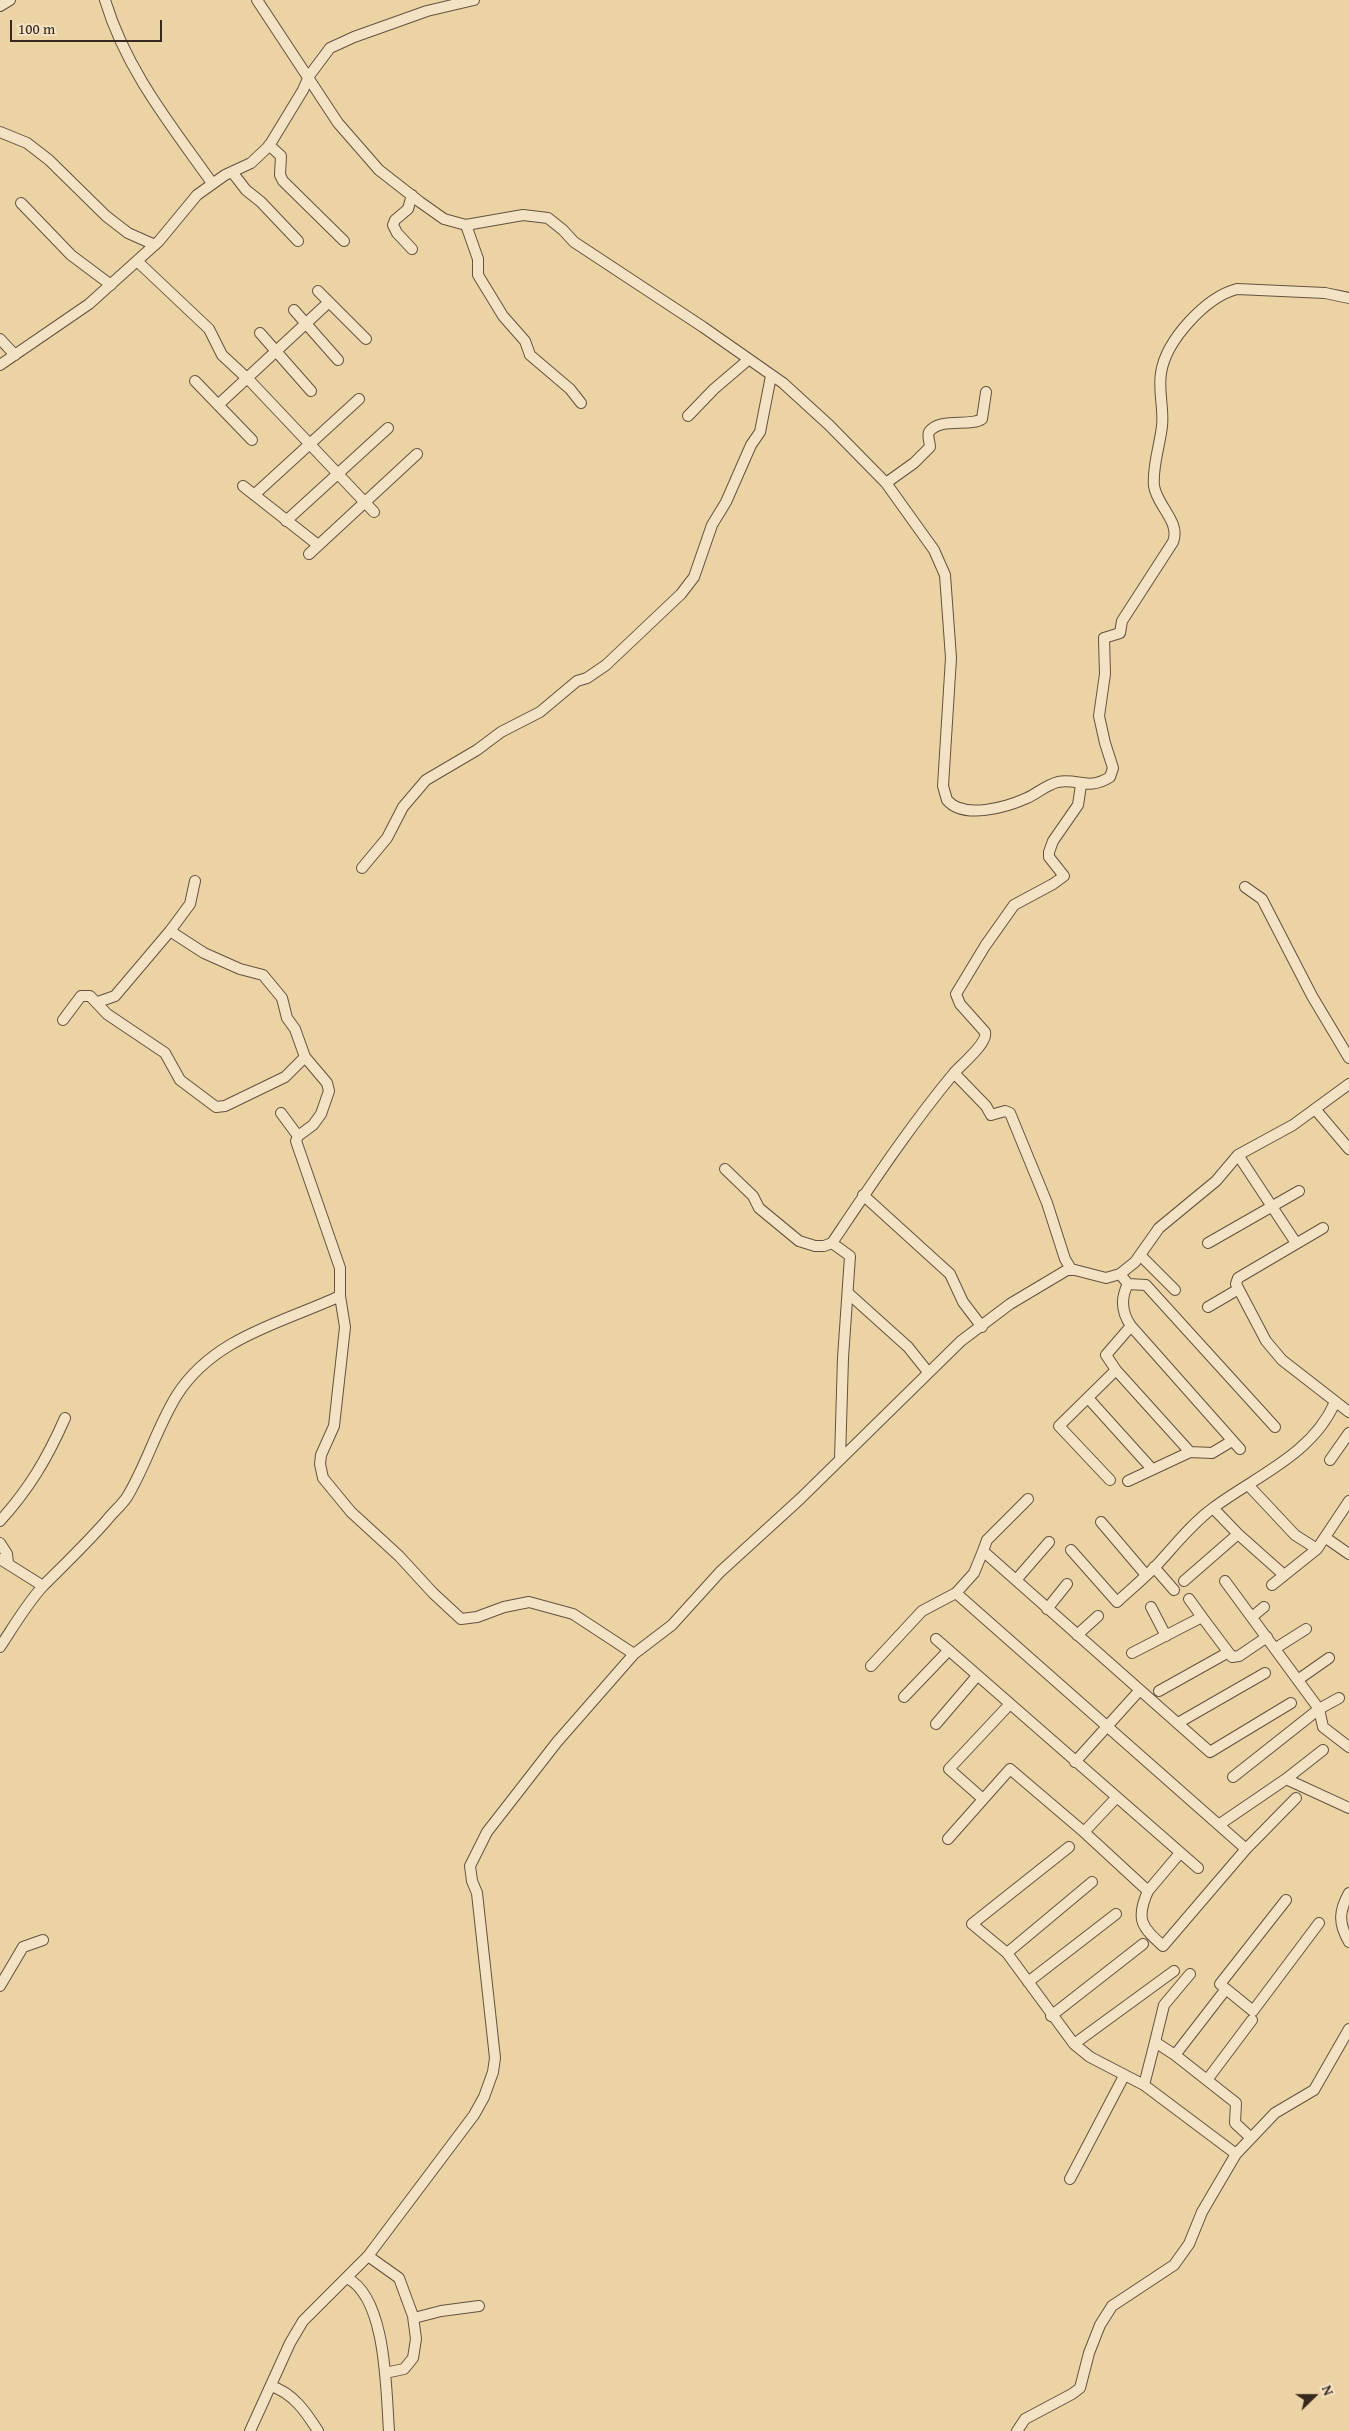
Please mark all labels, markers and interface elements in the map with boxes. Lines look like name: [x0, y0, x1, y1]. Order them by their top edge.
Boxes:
scale bar: [12, 10, 165, 42]
text: 100 m: [18, 18, 55, 39]
north arrow: [1289, 2371, 1339, 2421]
text: N: [1317, 2382, 1339, 2398]

